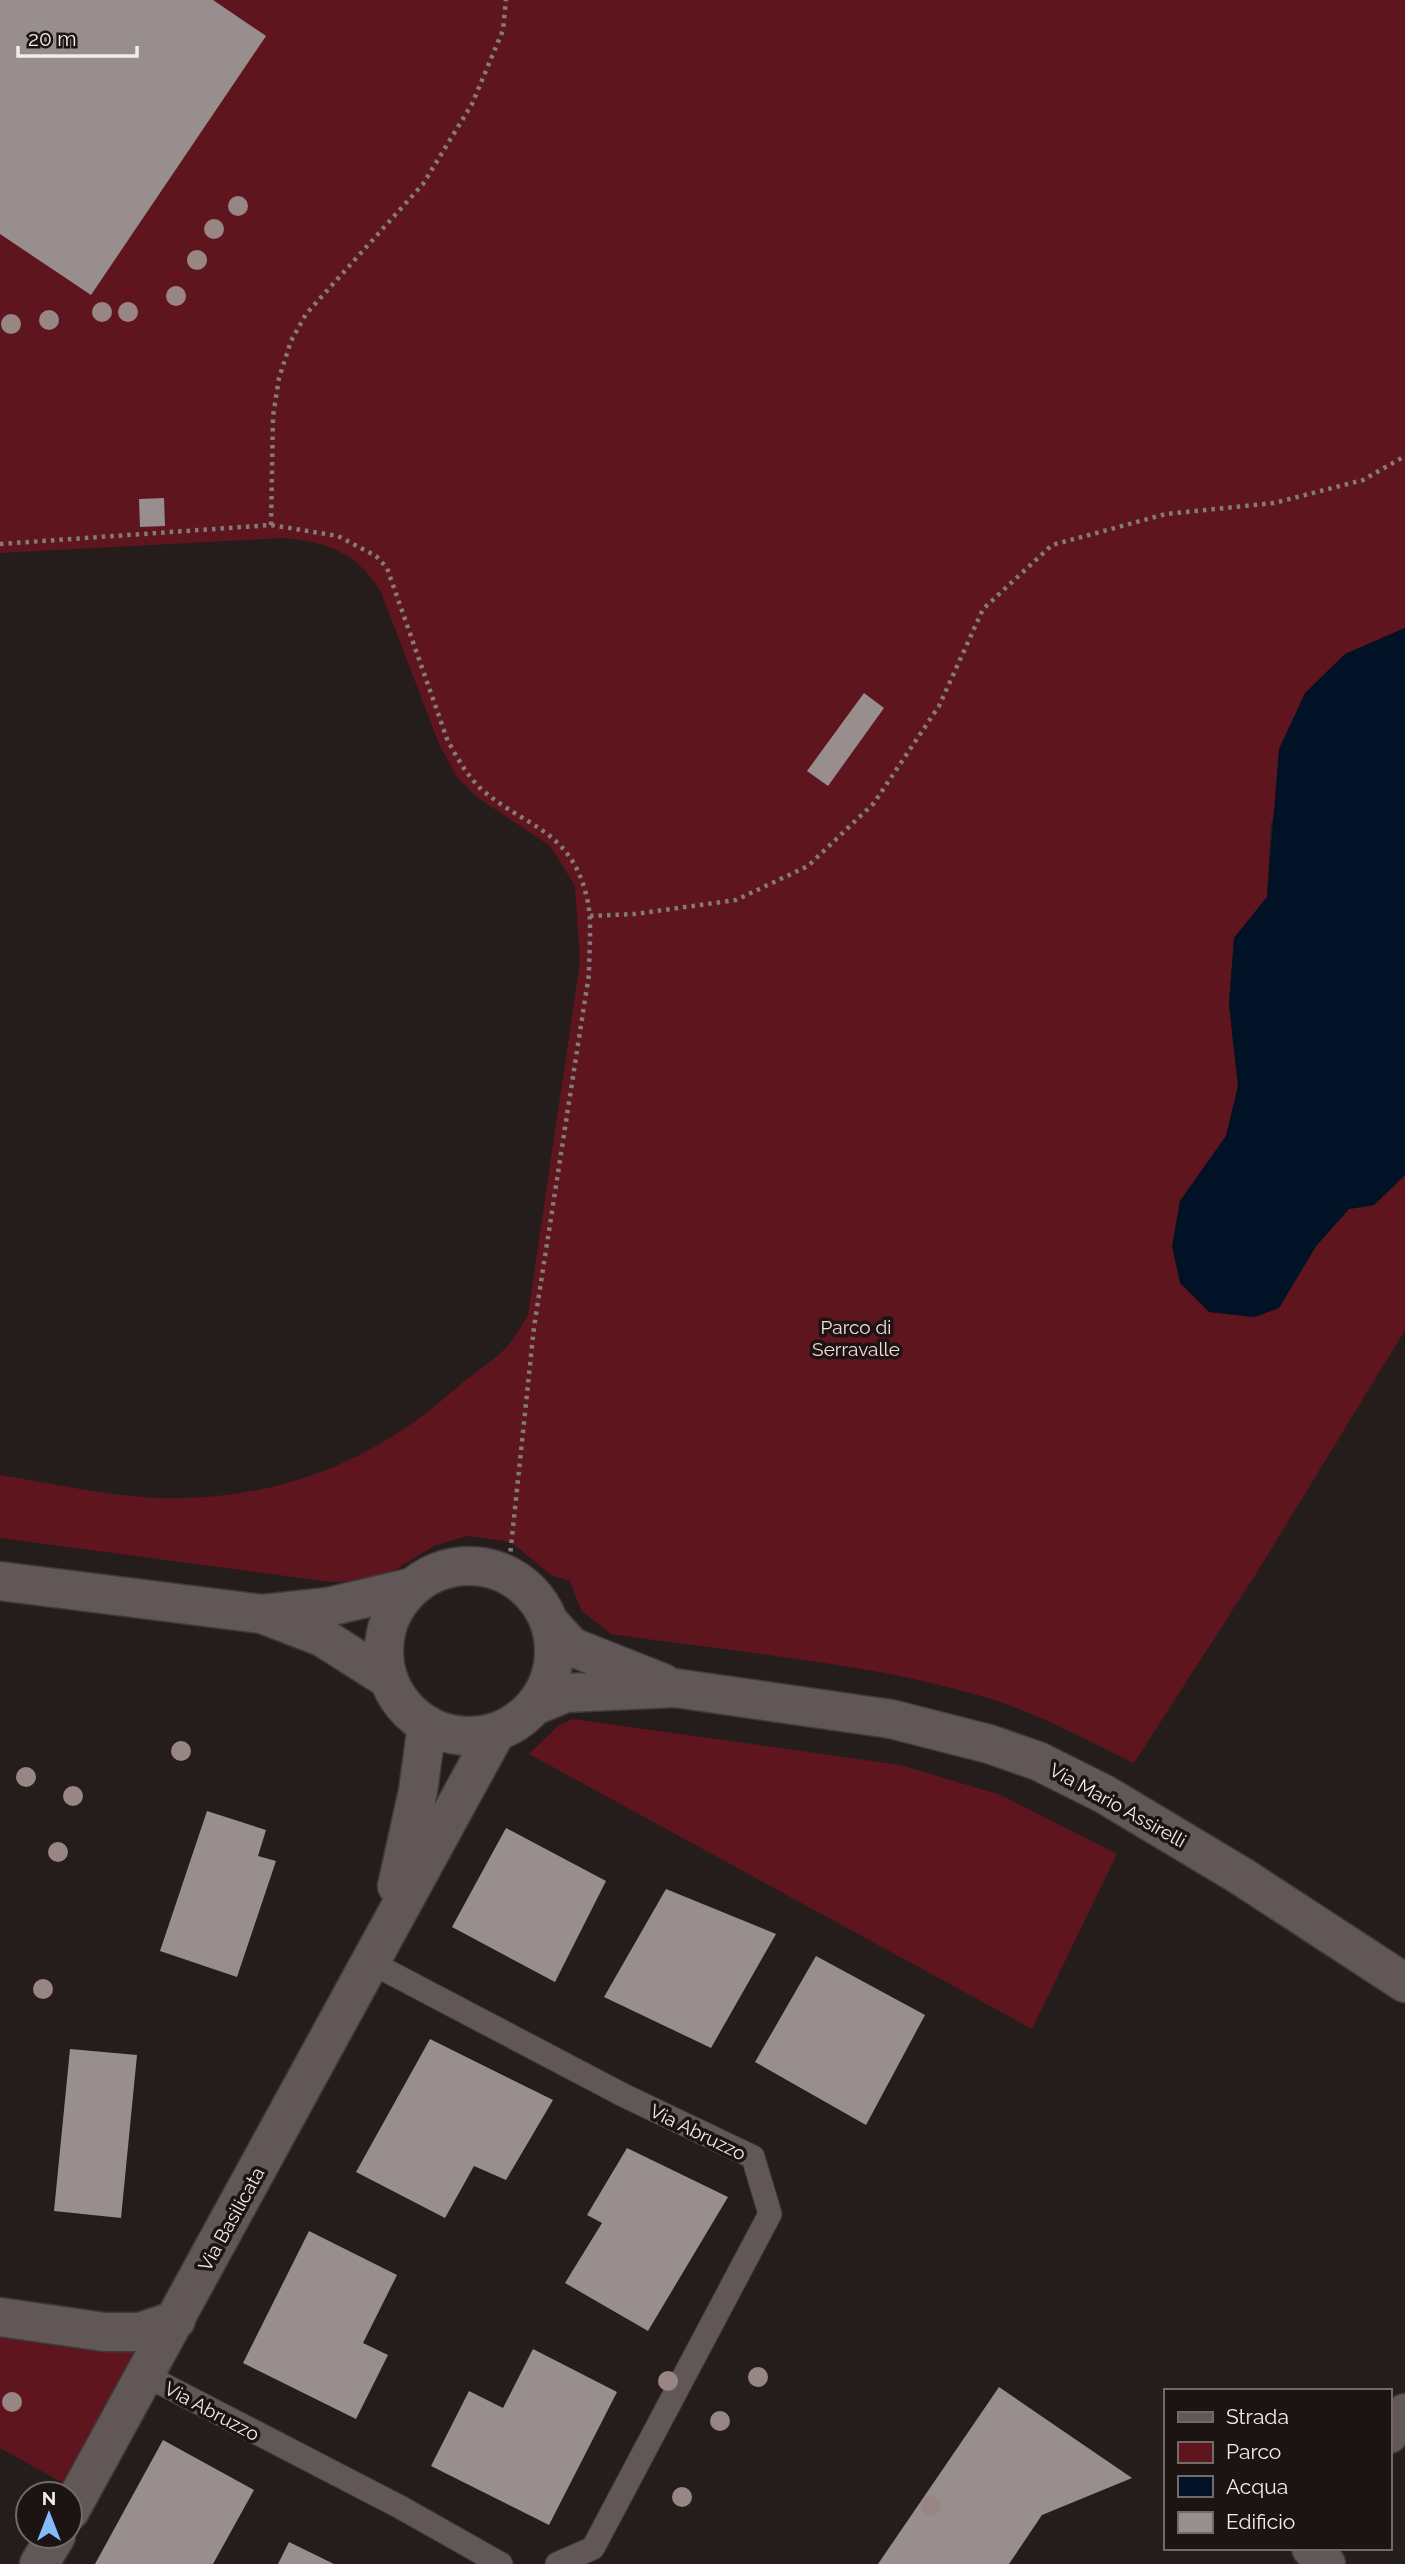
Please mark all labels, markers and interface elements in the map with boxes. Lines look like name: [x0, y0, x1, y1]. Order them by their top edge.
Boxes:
scale bar: [18, 14, 136, 58]
text: 20 m: [28, 26, 76, 51]
park label: Parco di Serravalle: [812, 1316, 900, 1360]
street label: Via Mario Assirelli: [1046, 1758, 1190, 1852]
street label: Via Abruzzo: [646, 2099, 750, 2165]
street label: Via Basilicata: [193, 2163, 269, 2275]
street label: Via Abruzzo: [161, 2377, 263, 2445]
legend: [1164, 2389, 1391, 2550]
text: Strada: [1226, 2404, 1289, 2429]
text: Parco: [1226, 2439, 1281, 2464]
text: Acqua: [1226, 2474, 1288, 2499]
north arrow: [14, 2480, 84, 2550]
text: N: [42, 2487, 56, 2509]
text: Edificio: [1226, 2509, 1295, 2534]

